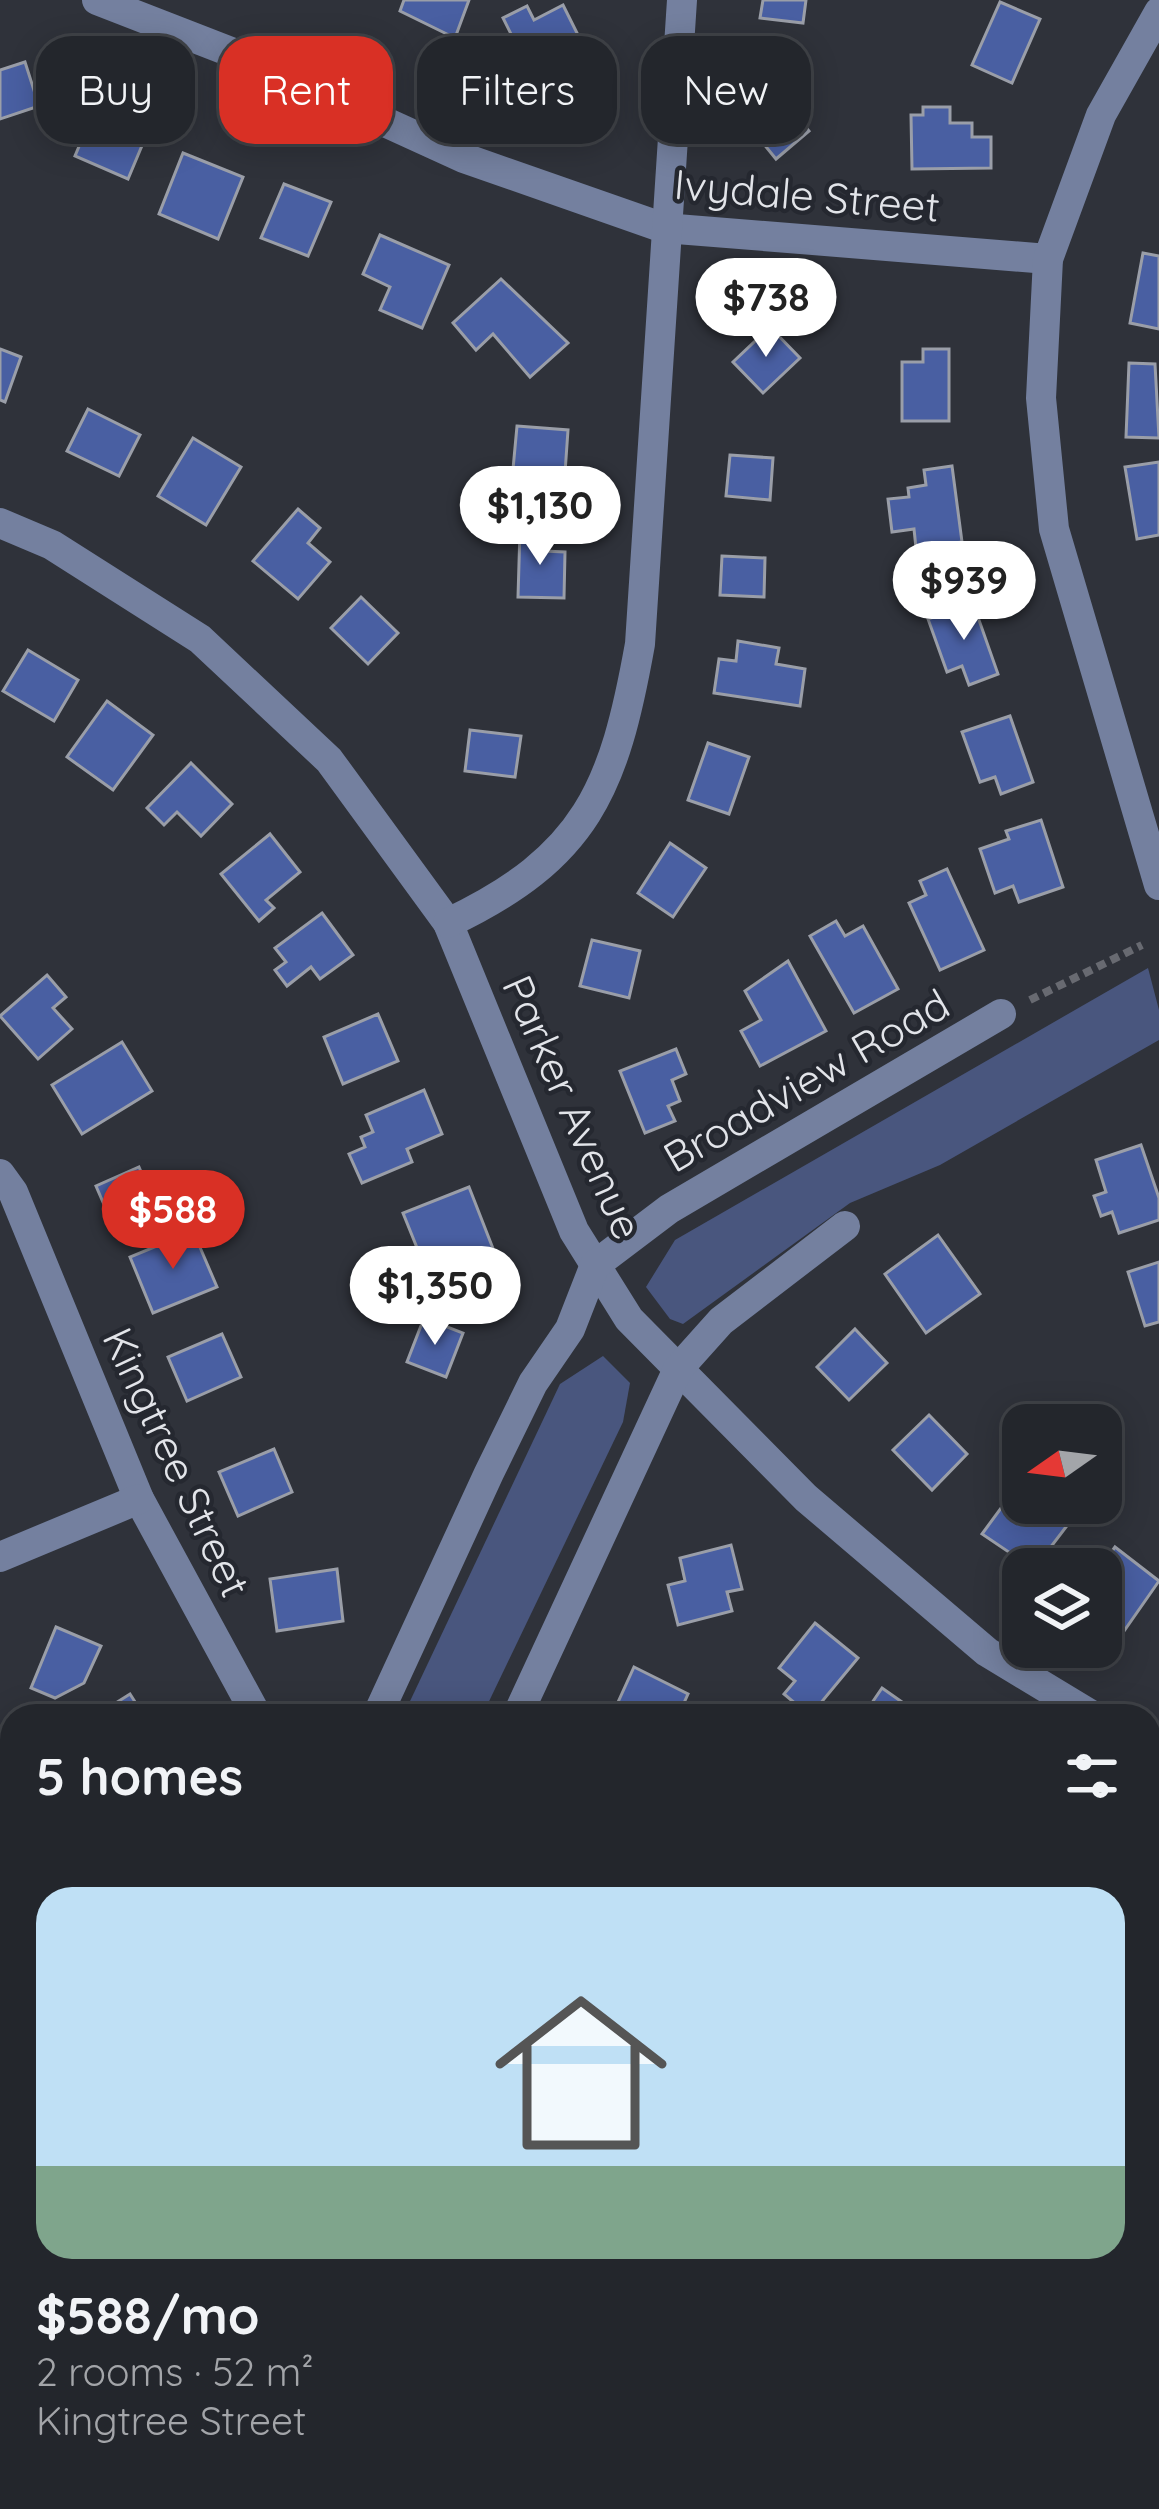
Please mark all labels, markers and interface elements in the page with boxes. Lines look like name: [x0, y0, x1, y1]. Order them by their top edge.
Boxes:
chip: Buy: [36, 36, 195, 144]
chip: Rent: [219, 36, 393, 144]
chip: Filters: [417, 36, 617, 144]
chip: New: [641, 36, 811, 144]
street label: Ivydale Street: [672, 157, 942, 233]
pin: $738: [695, 258, 837, 360]
text: $738: [722, 272, 810, 321]
pin: $1,130: [442, 466, 638, 568]
text: $1,130: [487, 480, 593, 529]
pin: $939: [893, 541, 1035, 643]
text: $939: [920, 555, 1008, 604]
street label: Parker Avenue: [491, 967, 655, 1247]
street label: Broadview Road: [654, 977, 958, 1183]
pin: $588: [102, 1170, 244, 1272]
text: $588: [129, 1184, 217, 1233]
pin: $1,350: [337, 1246, 533, 1348]
text: $1,350: [377, 1260, 493, 1309]
street label: Kingtree Street: [91, 1319, 263, 1605]
north arrow: [1002, 1404, 1122, 1524]
map controls: [1002, 1404, 1122, 1668]
button: layers: [1002, 1548, 1122, 1668]
icon: filters: [1059, 1743, 1125, 1809]
text: 5 homes: [36, 1744, 243, 1808]
icon: home: [473, 1965, 689, 2181]
text: $588/mo: [36, 2283, 260, 2347]
text: 2 rooms · 52 m²: [36, 2347, 314, 2396]
text: Kingtree Street: [36, 2396, 306, 2445]

